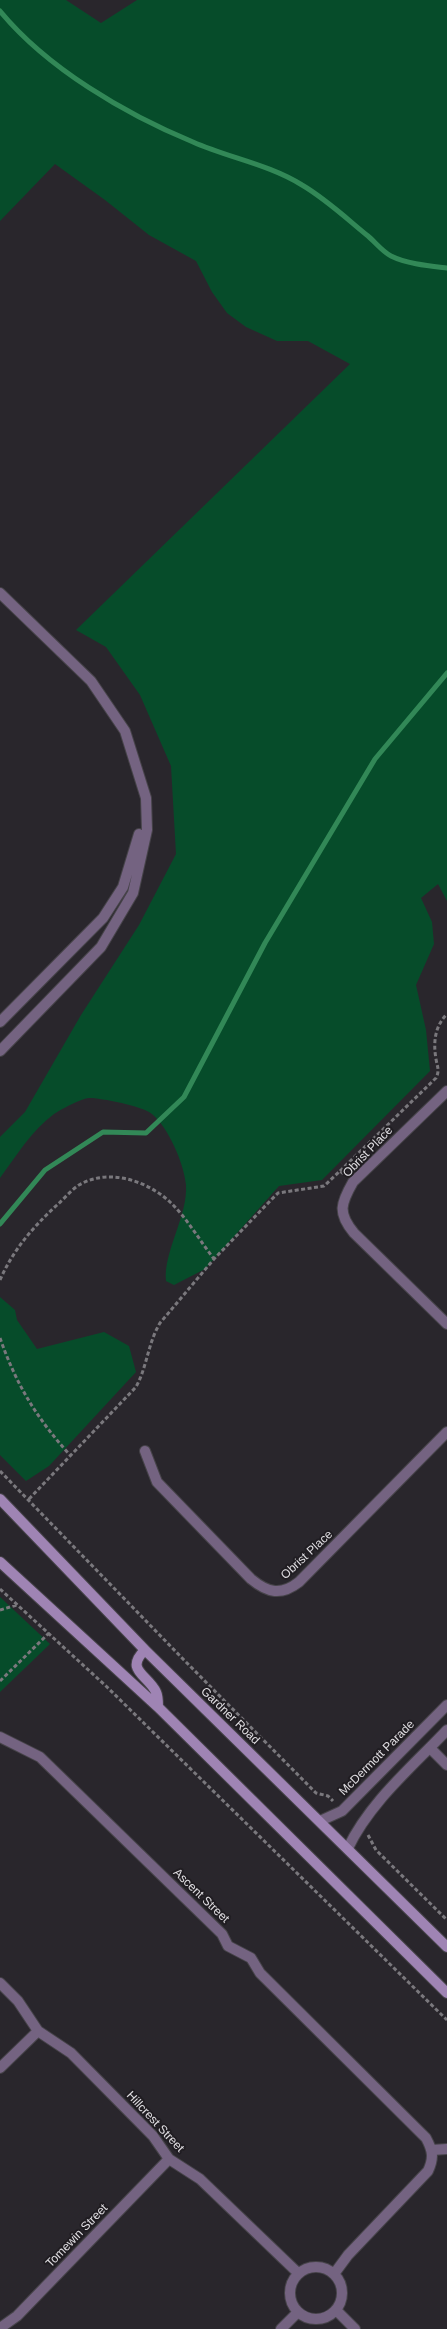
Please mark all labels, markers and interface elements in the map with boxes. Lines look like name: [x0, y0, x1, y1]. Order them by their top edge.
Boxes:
street label: Obrist Place: [340, 1123, 396, 1181]
street label: Obrist Place: [278, 1527, 336, 1583]
street label: Gardner Road: [198, 1684, 262, 1748]
street label: McDermott Parade: [336, 1717, 418, 1799]
street label: Ascent Street: [170, 1866, 232, 1926]
street label: Hillcrest Street: [123, 2089, 187, 2155]
street label: Tomewin Street: [43, 2201, 111, 2271]

